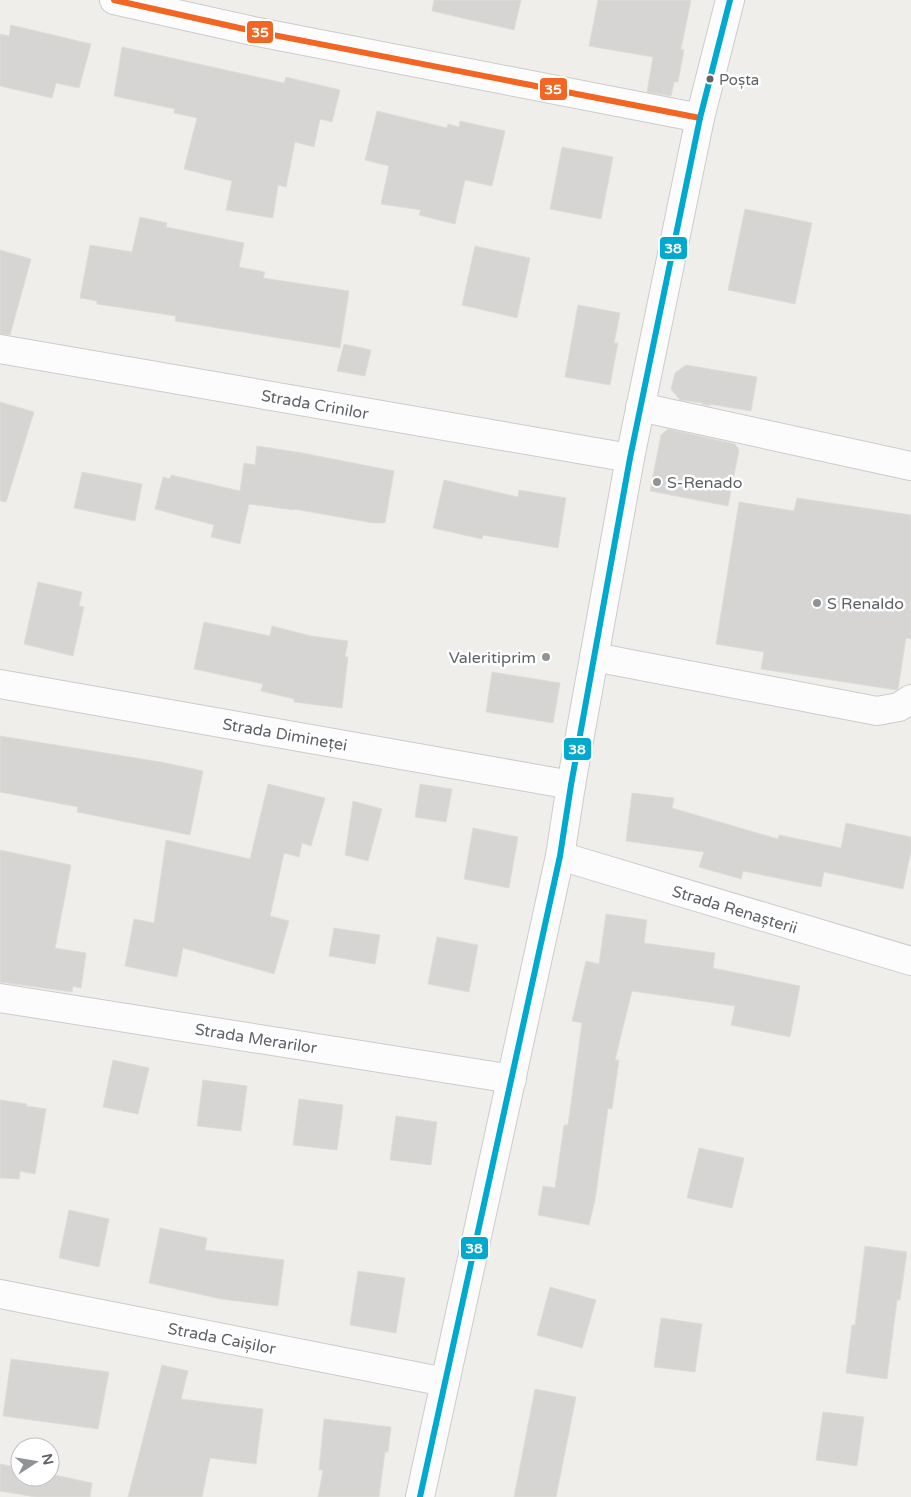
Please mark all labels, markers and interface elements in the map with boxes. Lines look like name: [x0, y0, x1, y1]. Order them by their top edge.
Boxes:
line badge: 35: [246, 20, 274, 44]
text: 35: [251, 24, 269, 41]
place label: Poșta: [719, 71, 759, 89]
marker: Poșta: [705, 74, 715, 84]
line badge: 35: [539, 77, 568, 101]
text: 35: [544, 81, 562, 98]
line badge: 38: [659, 236, 688, 260]
text: 38: [664, 240, 682, 257]
street label: Strada Crinilor: [260, 386, 371, 424]
place label: S-Renado: [667, 473, 742, 493]
marker: S-Renado: [651, 476, 663, 488]
place label: S Renaldo: [827, 594, 904, 614]
marker: S Renaldo: [811, 597, 823, 609]
place label: Valeritiprim: [449, 648, 536, 668]
marker: Valeritiprim: [540, 651, 552, 663]
street label: Strada Dimineței: [221, 714, 349, 756]
line badge: 38: [563, 737, 592, 761]
text: 38: [568, 741, 586, 758]
street label: Strada Renașterii: [670, 881, 800, 939]
street label: Strada Merarilor: [193, 1019, 319, 1059]
line badge: 38: [460, 1236, 489, 1260]
text: 38: [465, 1240, 483, 1257]
street label: Strada Caișilor: [166, 1319, 278, 1359]
north arrow: [10, 1437, 60, 1487]
text: N: [38, 1452, 57, 1467]

